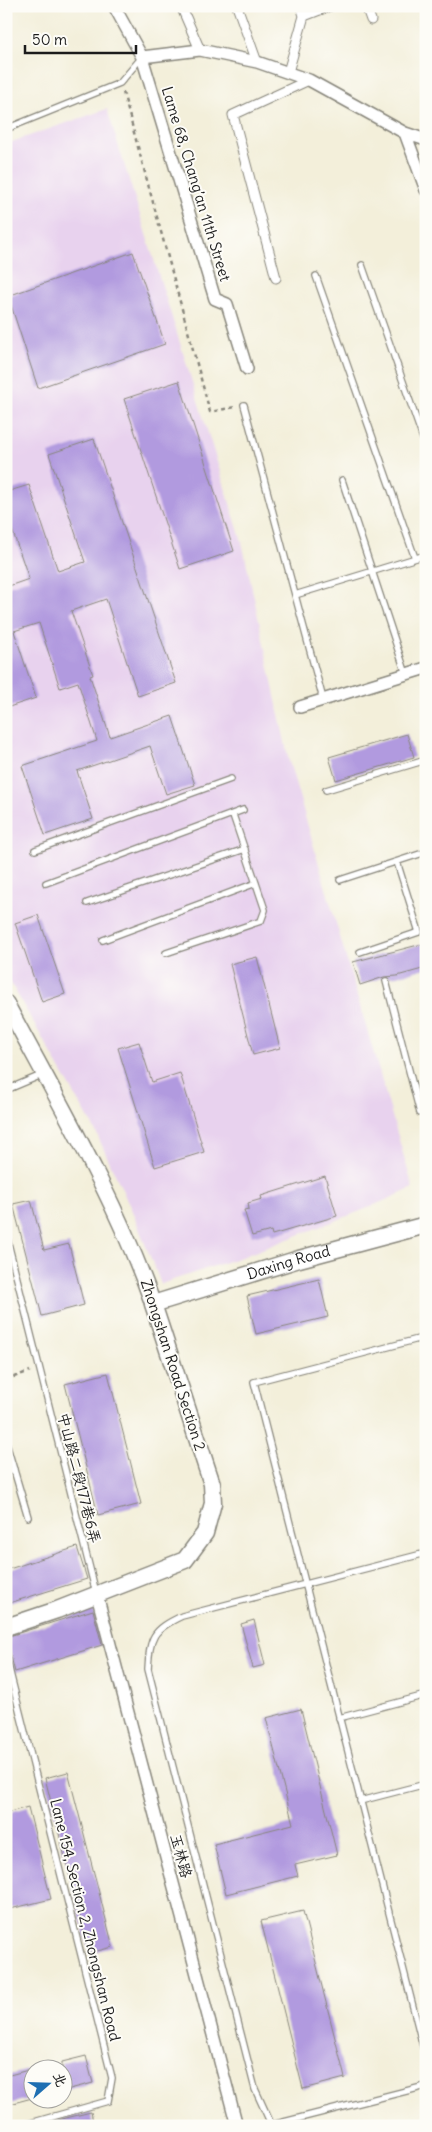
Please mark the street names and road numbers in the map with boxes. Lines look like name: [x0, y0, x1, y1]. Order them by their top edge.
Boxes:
street label: Lame 68, Chang’an 11th Street: [158, 84, 235, 284]
street label: Daxing Road: [244, 1241, 332, 1283]
street label: Zhongshan Road Section 2: [137, 1277, 210, 1453]
street label: 中山路二段177巷6弄: [54, 1410, 105, 1545]
street label: Lane 154, Section 2, Zhongshan Road: [46, 1797, 125, 2043]
street label: 玉林路: [166, 1832, 196, 1880]

